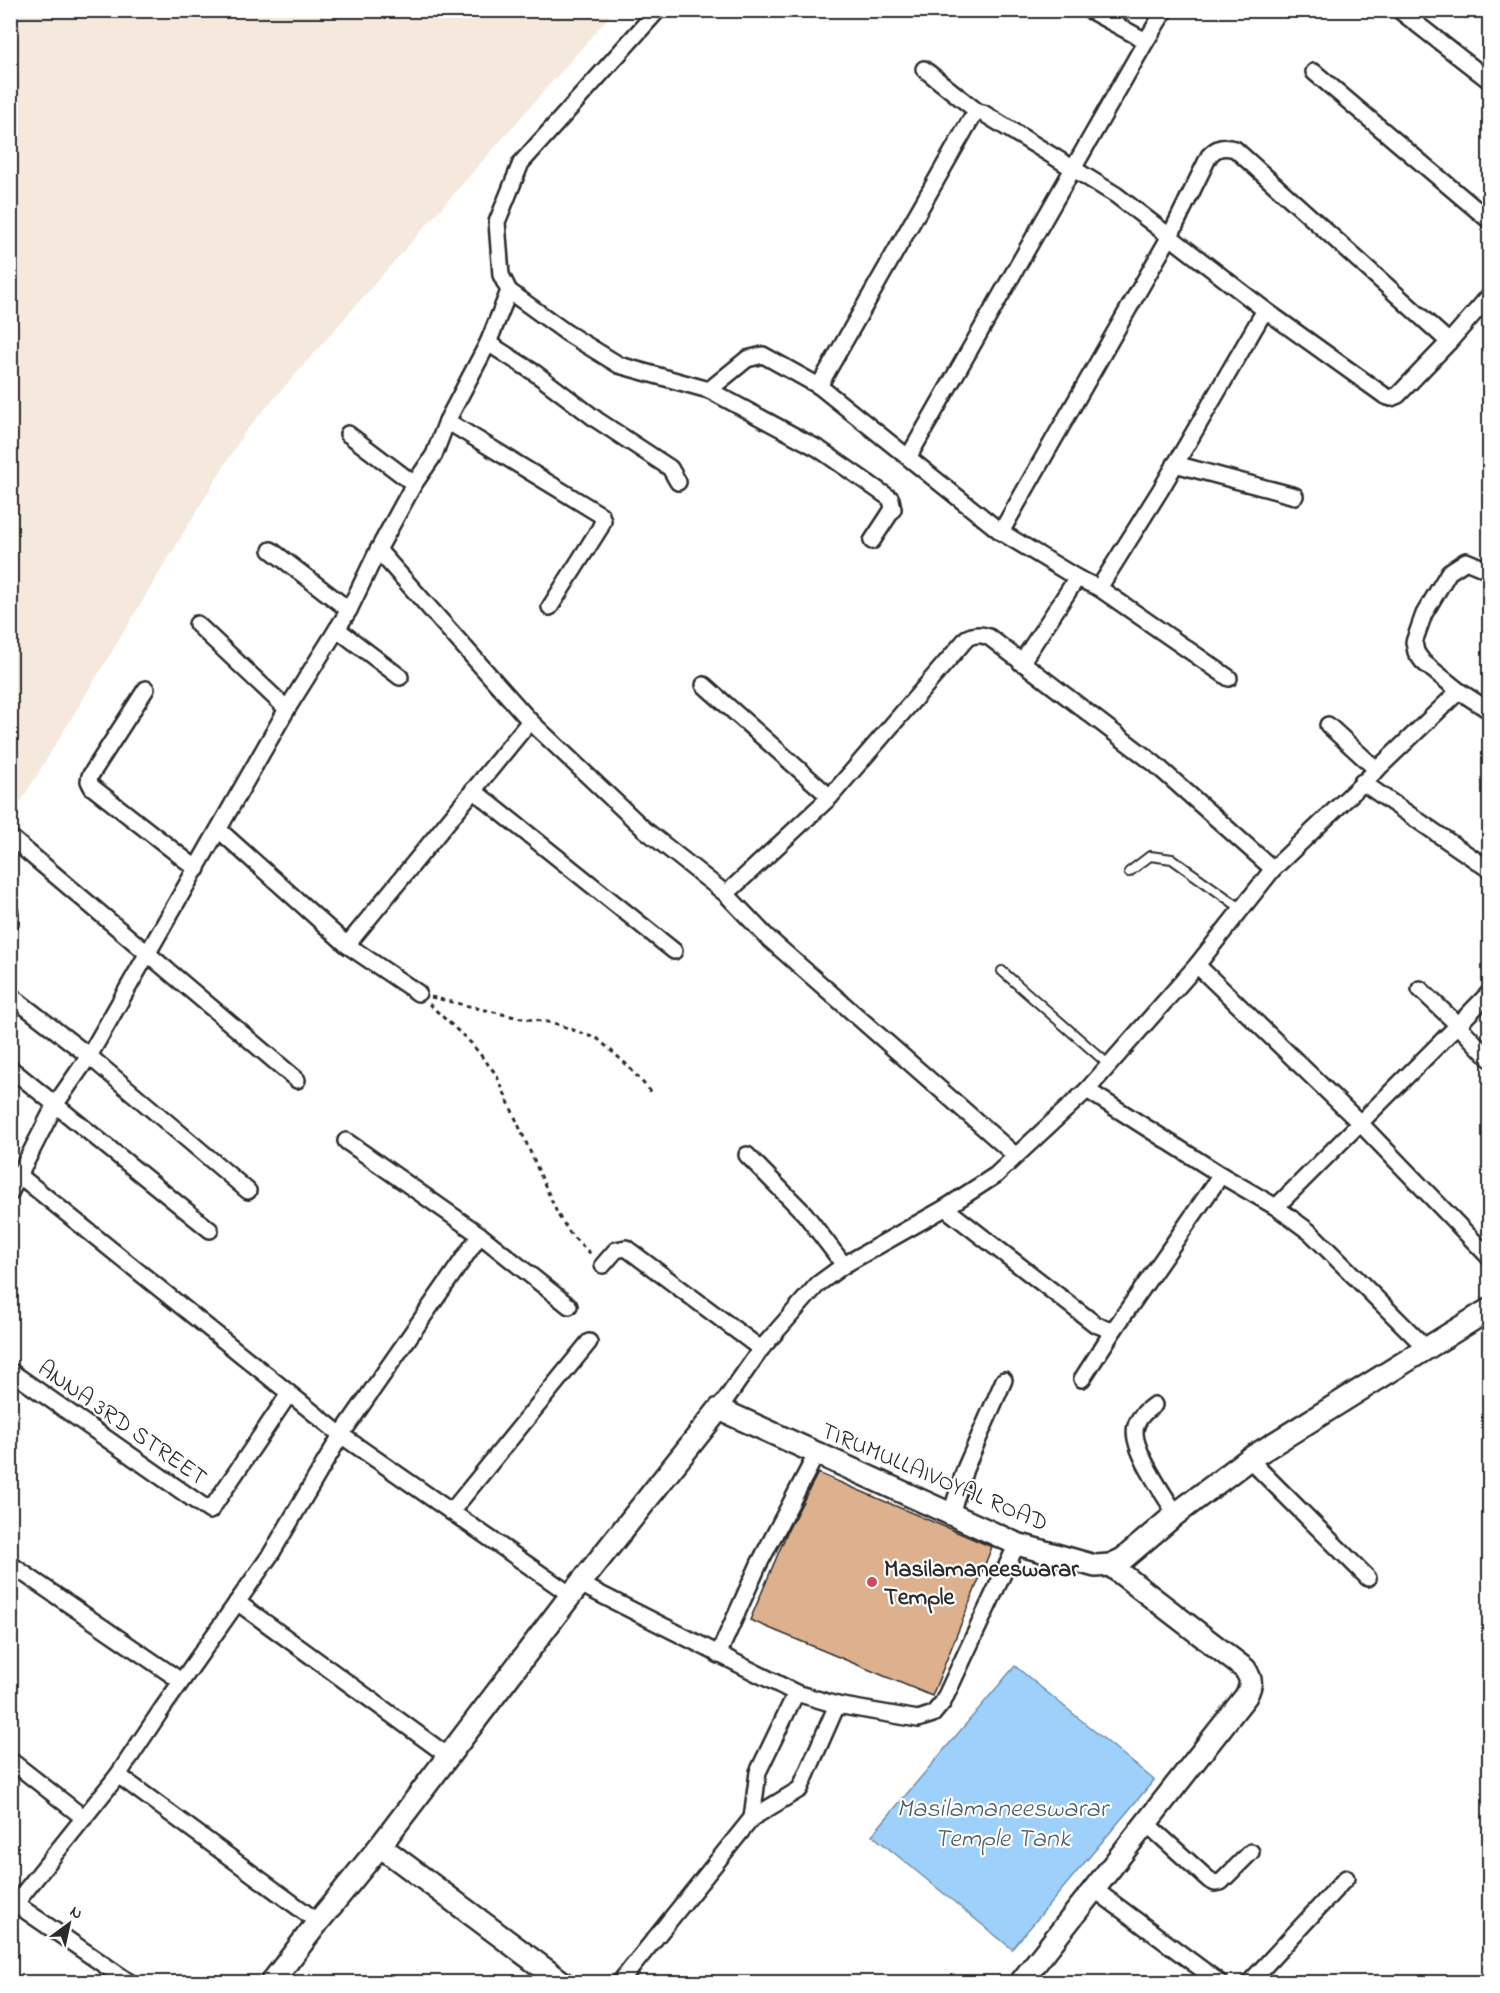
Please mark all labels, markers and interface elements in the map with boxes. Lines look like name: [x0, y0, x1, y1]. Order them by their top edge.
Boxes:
street label: ANNA 3RD STREET: [30, 1352, 214, 1496]
street label: TIRUMULLAIVOYAL ROAD: [815, 1415, 1053, 1542]
place label: Masilamaneeswarar Temple: [884, 1553, 1079, 1616]
marker: Masilamaneeswarar Temple: [865, 1575, 879, 1589]
water label: Masilamaneeswarar Temple Tank: [897, 1791, 1110, 1859]
north arrow: [39, 1894, 99, 1954]
text: N: [65, 1900, 87, 1926]

